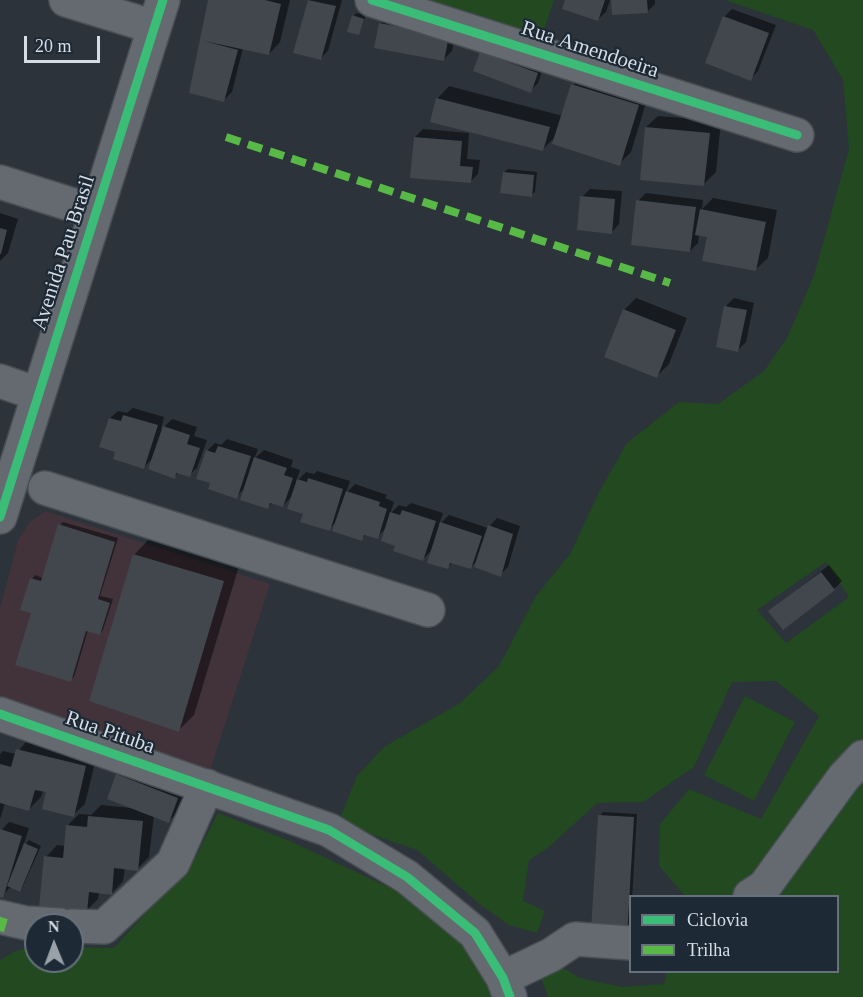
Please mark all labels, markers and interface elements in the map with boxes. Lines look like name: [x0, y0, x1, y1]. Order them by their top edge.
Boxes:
street label: Rua Amendoeira: [518, 16, 662, 84]
scale bar: [27, 24, 104, 62]
text: 20 m: [35, 36, 72, 56]
street label: Avenida Pau Brasil: [27, 172, 101, 334]
street label: Rua Pituba: [62, 706, 158, 760]
legend: [629, 895, 839, 973]
text: Ciclovia: [687, 910, 748, 930]
north arrow: [24, 913, 84, 973]
text: N: [48, 918, 60, 935]
text: Trilha: [687, 940, 730, 960]

